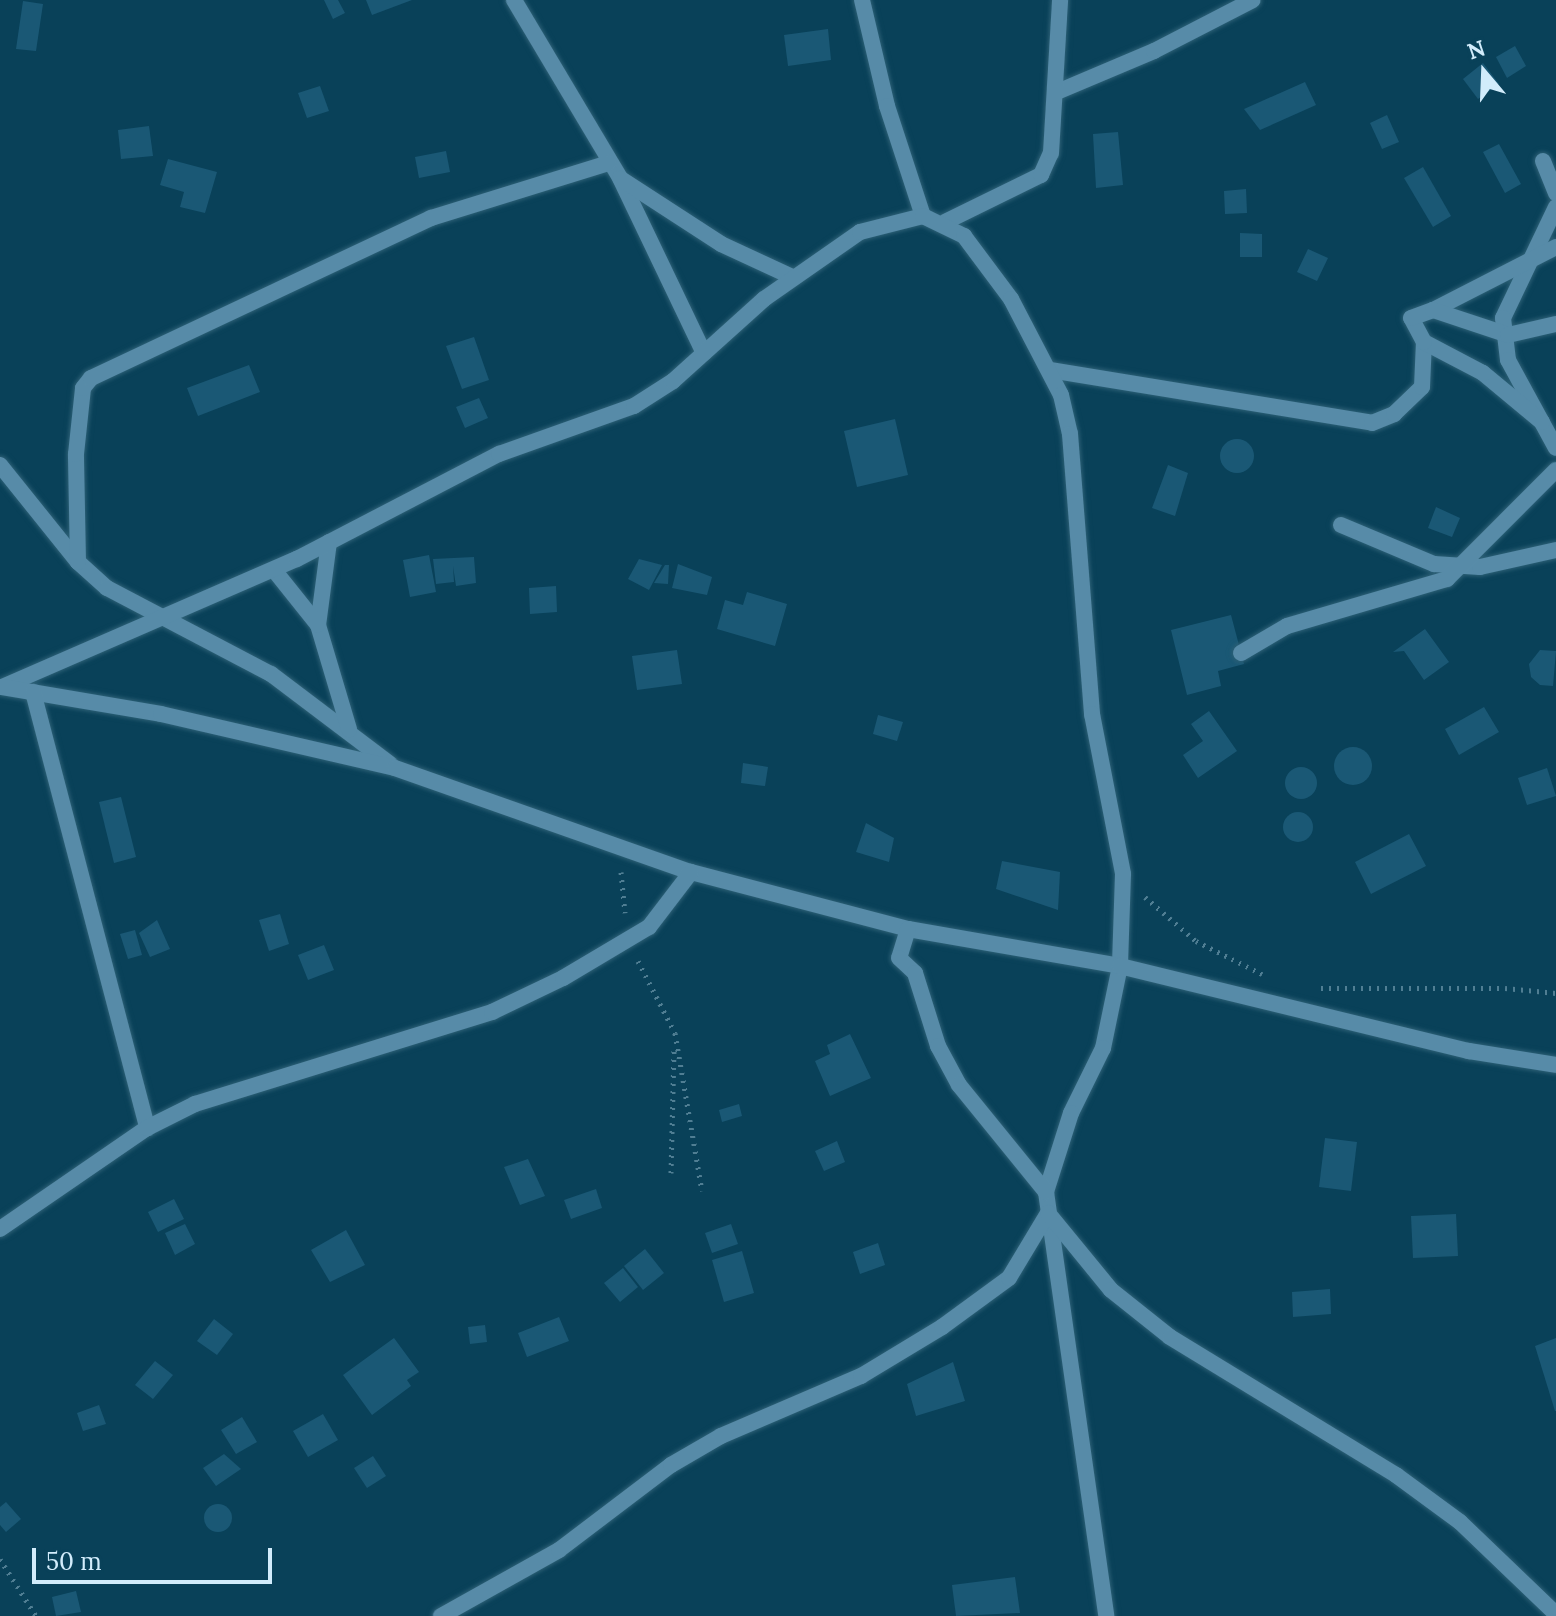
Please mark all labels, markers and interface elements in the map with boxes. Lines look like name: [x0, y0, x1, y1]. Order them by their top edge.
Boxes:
north arrow: [1444, 32, 1524, 112]
text: N: [1464, 33, 1489, 65]
scale bar: [36, 1532, 276, 1582]
text: 50 m: [46, 1546, 102, 1577]

